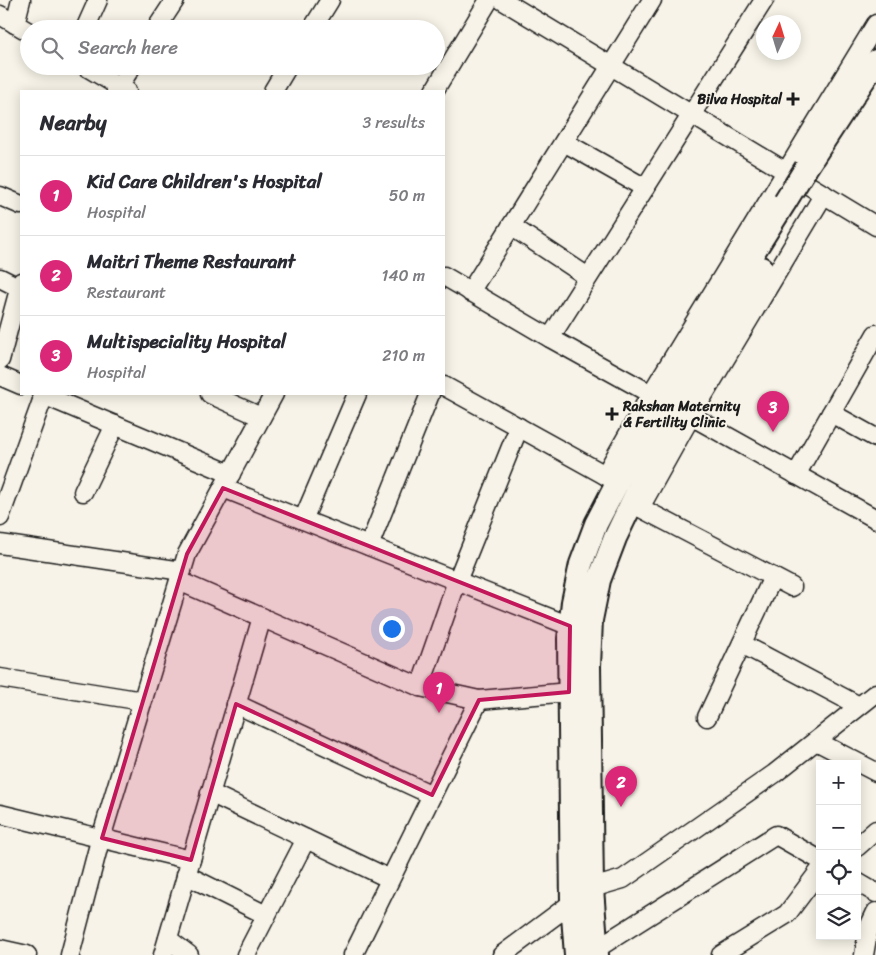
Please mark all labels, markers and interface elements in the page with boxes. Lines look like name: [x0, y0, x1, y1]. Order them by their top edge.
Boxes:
north arrow: [756, 15, 801, 60]
search box: [20, 20, 445, 75]
text: Search here: [78, 31, 178, 64]
icon: search: [38, 34, 66, 62]
place label: Bilva Hospital: [697, 87, 783, 112]
marker: Bilva Hospital: [786, 92, 800, 106]
text: Nearby: [40, 104, 106, 142]
text: 3 results: [362, 108, 425, 137]
text: Kid Care Children's Hospital: [87, 165, 322, 198]
text: 1: [53, 181, 59, 210]
text: 50 m: [389, 181, 425, 210]
text: Hospital: [87, 198, 146, 227]
text: Maitri Theme Restaurant: [87, 245, 295, 278]
text: 2: [51, 261, 61, 290]
text: 140 m: [382, 261, 425, 290]
text: Restaurant: [87, 278, 166, 307]
text: Multispeciality Hospital: [87, 325, 286, 358]
text: 3: [52, 341, 60, 370]
text: 210 m: [382, 341, 425, 370]
text: Hospital: [87, 358, 146, 387]
pin: 3: [757, 391, 789, 432]
place label: Rakshan Maternity & Fertility Clinic: [622, 394, 741, 435]
marker: Rakshan Maternity & Fertility Clinic: [605, 407, 619, 421]
your location: [379, 616, 405, 642]
pin: 1: [423, 672, 455, 713]
map controls: [816, 760, 861, 940]
button: +: [816, 760, 861, 805]
pin: 2: [605, 766, 637, 807]
button: −: [816, 805, 861, 850]
button: locate: [816, 850, 861, 895]
button: layers: [816, 895, 861, 940]

